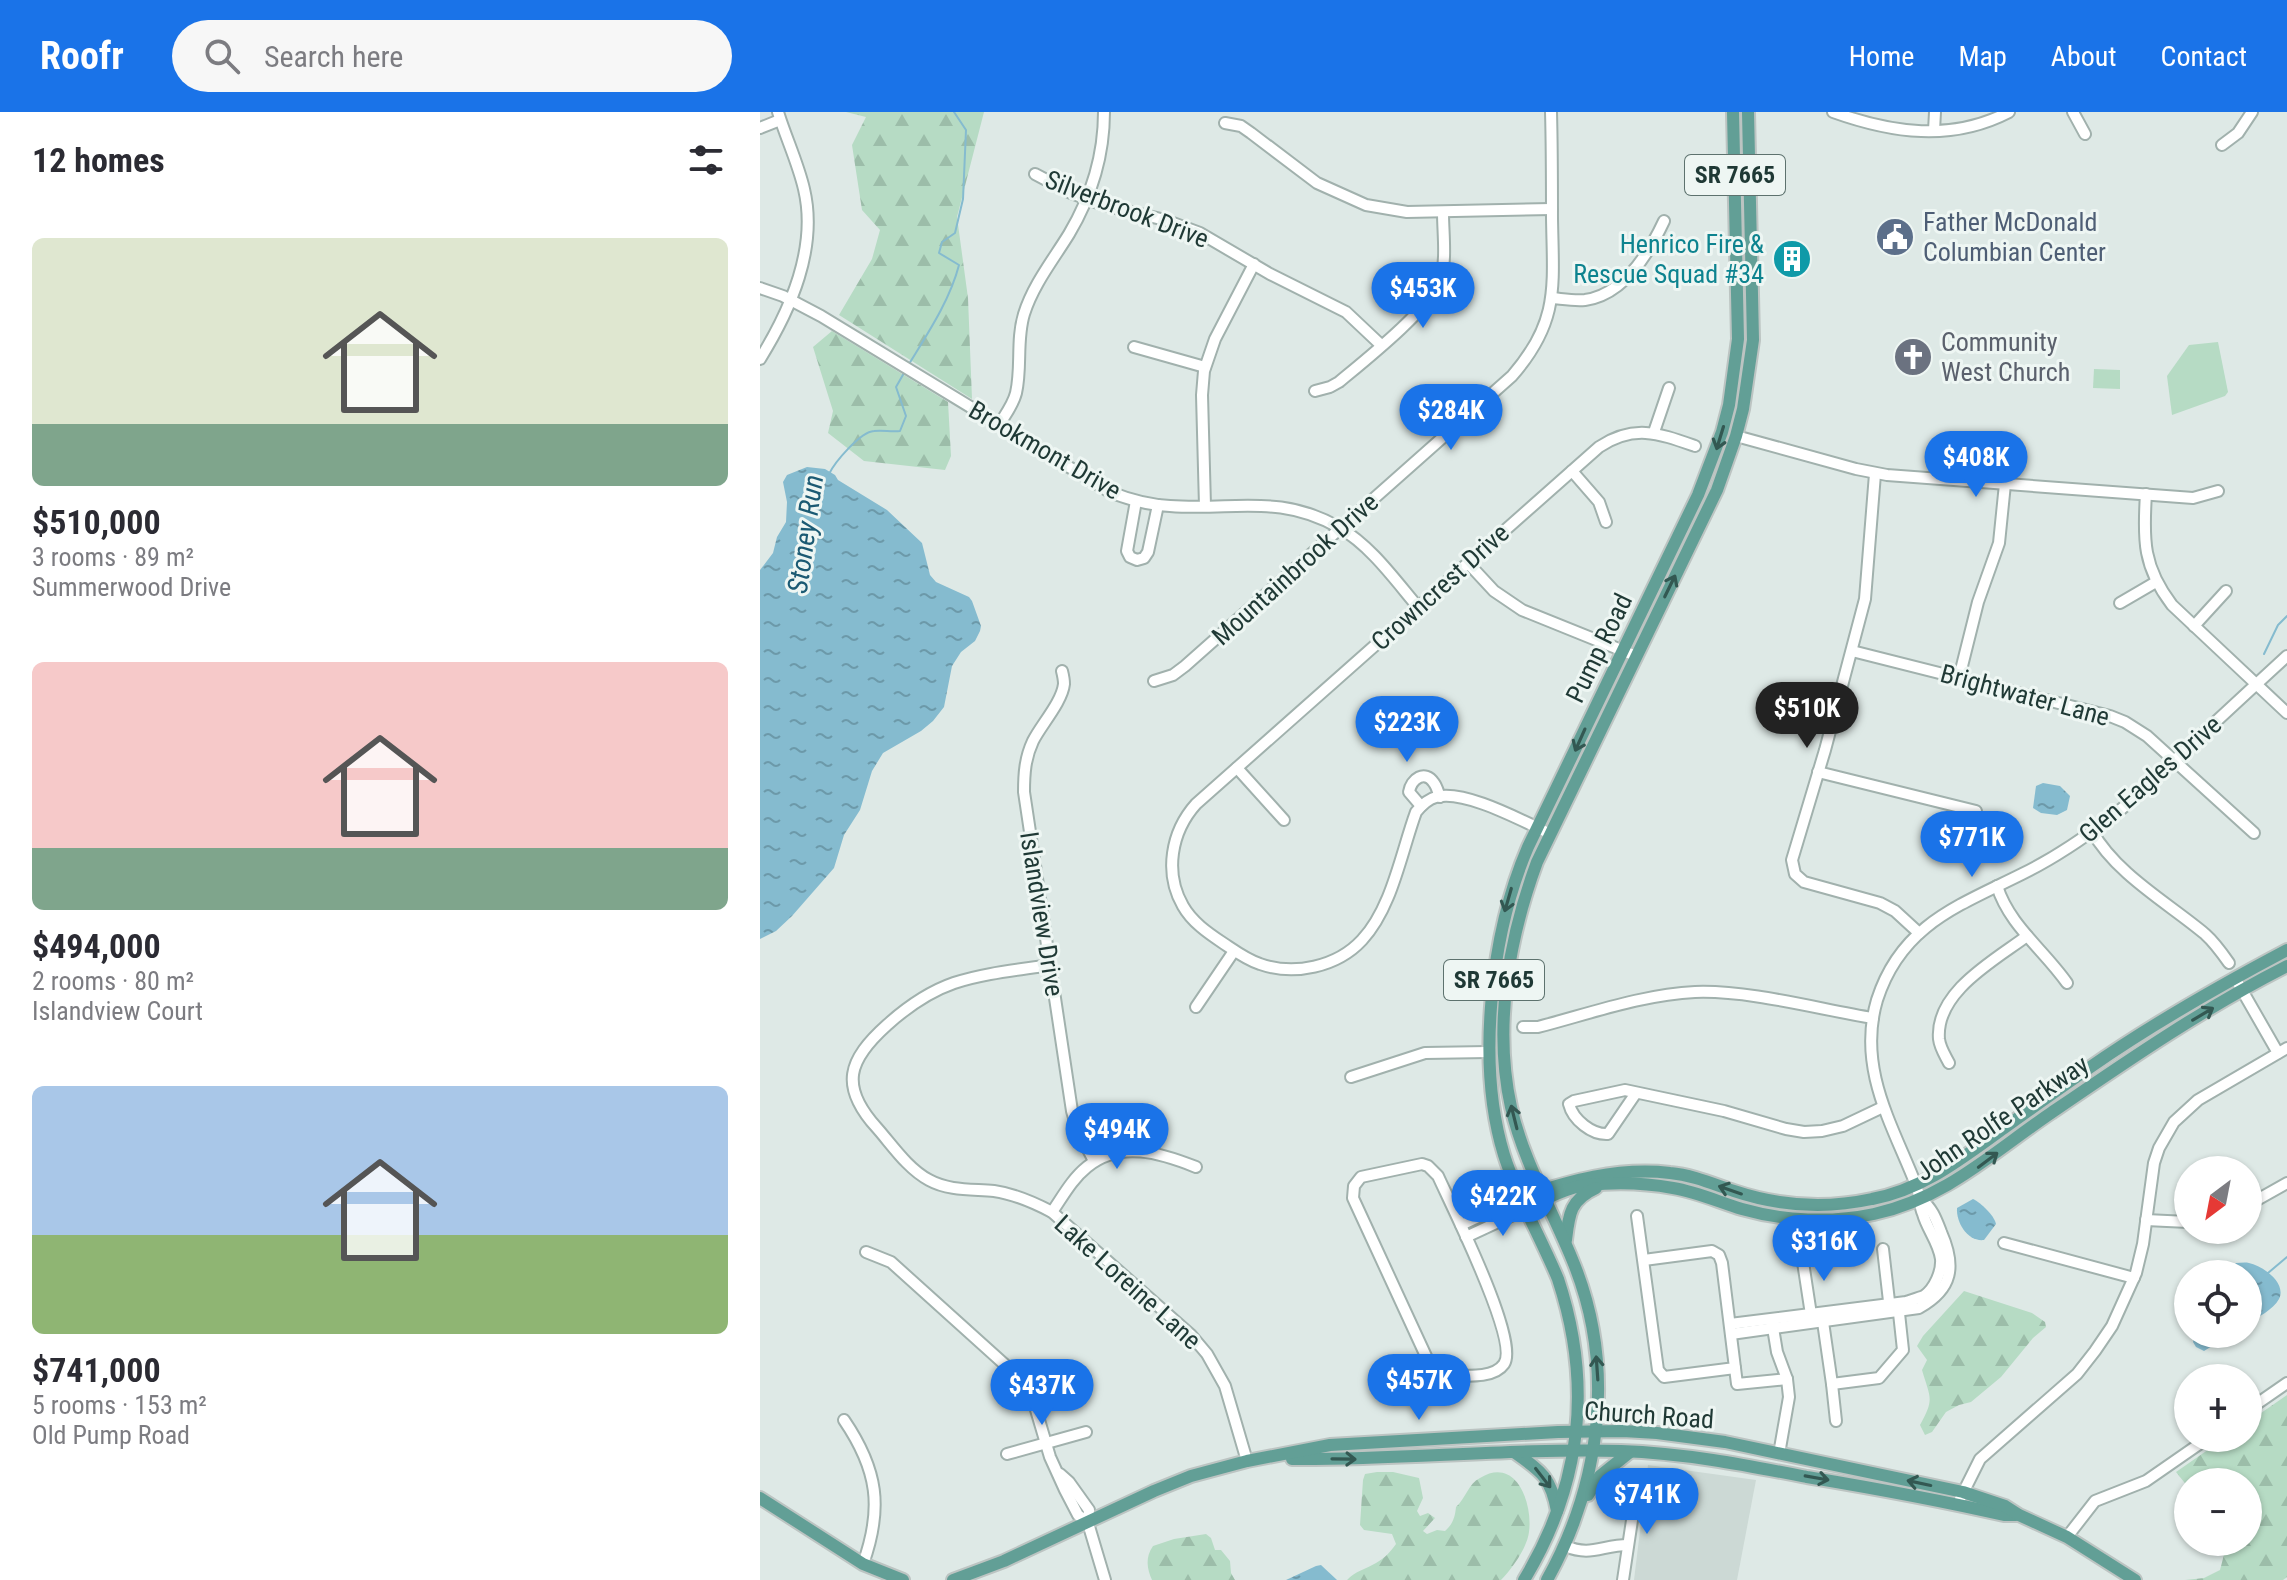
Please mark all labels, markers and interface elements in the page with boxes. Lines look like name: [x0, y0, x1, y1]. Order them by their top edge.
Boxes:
search box: [172, 20, 732, 92]
text: Roofr: [40, 34, 124, 78]
icon: search: [200, 34, 244, 78]
text: Search here: [264, 39, 403, 74]
text: Home: [1849, 40, 1914, 73]
text: Map: [1958, 40, 2007, 73]
text: About: [2051, 40, 2117, 73]
text: Contact: [2161, 40, 2247, 73]
icon: filters: [684, 138, 728, 182]
text: 12 homes: [32, 140, 165, 180]
road number: SR 7665: [1685, 155, 1785, 195]
street label: Silverbrook Drive: [1041, 164, 1213, 254]
place label: Father McDonald Columbian Center: [1923, 207, 2106, 267]
public building icon: Father McDonald Columbian Center: [1874, 216, 1916, 258]
place label: Henrico Fire & Rescue Squad #34: [1573, 229, 1764, 289]
building icon: Henrico Fire & Rescue Squad #34: [1771, 238, 1813, 280]
pin: $453K: [1367, 262, 1479, 330]
text: $453K: [1390, 273, 1456, 303]
icon: home: [308, 290, 452, 434]
place label: Community West Church: [1941, 327, 2070, 387]
church icon: Community West Church: [1892, 336, 1934, 378]
pin: $284K: [1395, 384, 1507, 452]
street label: Brookmont Drive: [964, 394, 1126, 506]
text: $284K: [1418, 395, 1484, 425]
one-way arrow: [1711, 426, 1726, 451]
pin: $408K: [1920, 431, 2032, 499]
text: $408K: [1943, 442, 2009, 472]
water label: Stoney Run: [781, 473, 830, 596]
street label: Mountainbrook Drive: [1206, 487, 1384, 651]
text: $510,000: [32, 502, 161, 542]
street label: Crowncrest Drive: [1365, 518, 1515, 656]
text: 3 rooms · 89 m²: [32, 542, 194, 572]
text: Summerwood Drive: [32, 572, 231, 602]
one-way arrow: [1663, 574, 1678, 598]
street label: Pump Road: [1560, 589, 1638, 707]
street label: Brightwater Lane: [1937, 658, 2113, 732]
pin: $510K: [1751, 682, 1863, 750]
text: $510K: [1774, 693, 1840, 723]
pin: $223K: [1351, 696, 1463, 764]
text: $223K: [1374, 707, 1440, 737]
street label: Glen Eagles Drive: [2073, 709, 2227, 849]
icon: home: [308, 714, 452, 858]
one-way arrow: [1572, 728, 1587, 752]
pin: $771K: [1916, 811, 2028, 879]
text: $771K: [1939, 822, 2005, 852]
street label: Islandview Drive: [1014, 830, 1070, 998]
one-way arrow: [1500, 887, 1515, 913]
text: $494,000: [32, 926, 161, 966]
road number: SR 7665: [1444, 960, 1544, 1000]
text: 2 rooms · 80 m²: [32, 966, 194, 996]
text: Islandview Court: [32, 996, 203, 1026]
one-way arrow: [2191, 1006, 2214, 1022]
street label: John Rolfe Parkway: [1910, 1049, 2094, 1187]
pin: $494K: [1061, 1103, 1173, 1171]
one-way arrow: [1505, 1105, 1520, 1131]
text: $494K: [1084, 1114, 1150, 1144]
icon: home: [308, 1138, 452, 1282]
one-way arrow: [1977, 1151, 1998, 1168]
north arrow: [2174, 1156, 2262, 1244]
map controls: [2174, 1156, 2262, 1556]
pin: $422K: [1447, 1170, 1559, 1238]
text: $422K: [1470, 1181, 1536, 1211]
one-way arrow: [1718, 1181, 1743, 1196]
street label: Lake Loreine Lane: [1049, 1209, 1207, 1355]
pin: $316K: [1768, 1215, 1880, 1283]
text: $316K: [1791, 1226, 1857, 1256]
button: locate: [2174, 1260, 2262, 1348]
text: $741,000: [32, 1350, 161, 1390]
pin: $457K: [1363, 1354, 1475, 1422]
one-way arrow: [1589, 1355, 1604, 1382]
pin: $437K: [986, 1359, 1098, 1427]
button: +: [2174, 1364, 2262, 1452]
text: $457K: [1386, 1365, 1452, 1395]
text: $437K: [1009, 1370, 1075, 1400]
text: 5 rooms · 153 m²: [32, 1390, 207, 1420]
street label: Church Road: [1583, 1395, 1715, 1435]
text: Old Pump Road: [32, 1420, 190, 1450]
one-way arrow: [1330, 1452, 1357, 1467]
one-way arrow: [1534, 1467, 1552, 1488]
pin: $741K: [1591, 1468, 1703, 1536]
button: −: [2174, 1468, 2262, 1556]
one-way arrow: [1803, 1472, 1829, 1487]
one-way arrow: [1907, 1475, 1933, 1490]
text: $741K: [1614, 1479, 1680, 1509]

